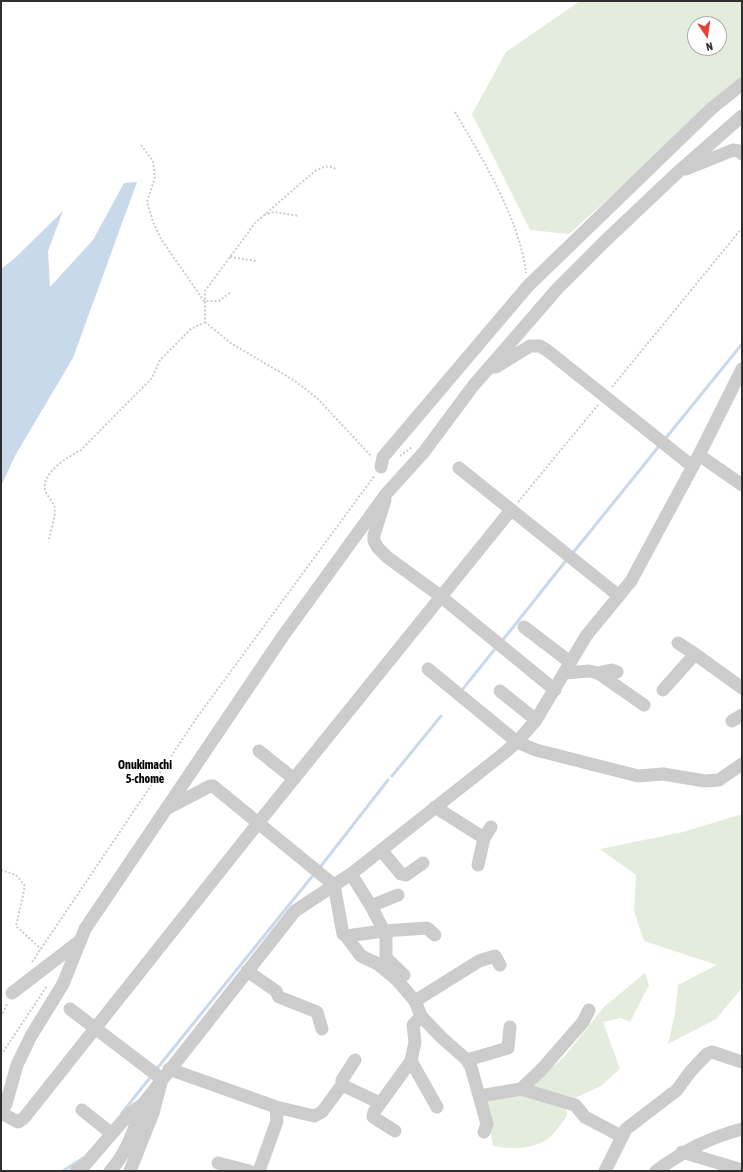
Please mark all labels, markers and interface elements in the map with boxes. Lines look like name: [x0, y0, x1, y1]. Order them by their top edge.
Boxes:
north arrow: [687, 16, 727, 56]
text: N: [705, 40, 714, 53]
district label: Onukimachi 5-chome: [118, 758, 172, 786]

